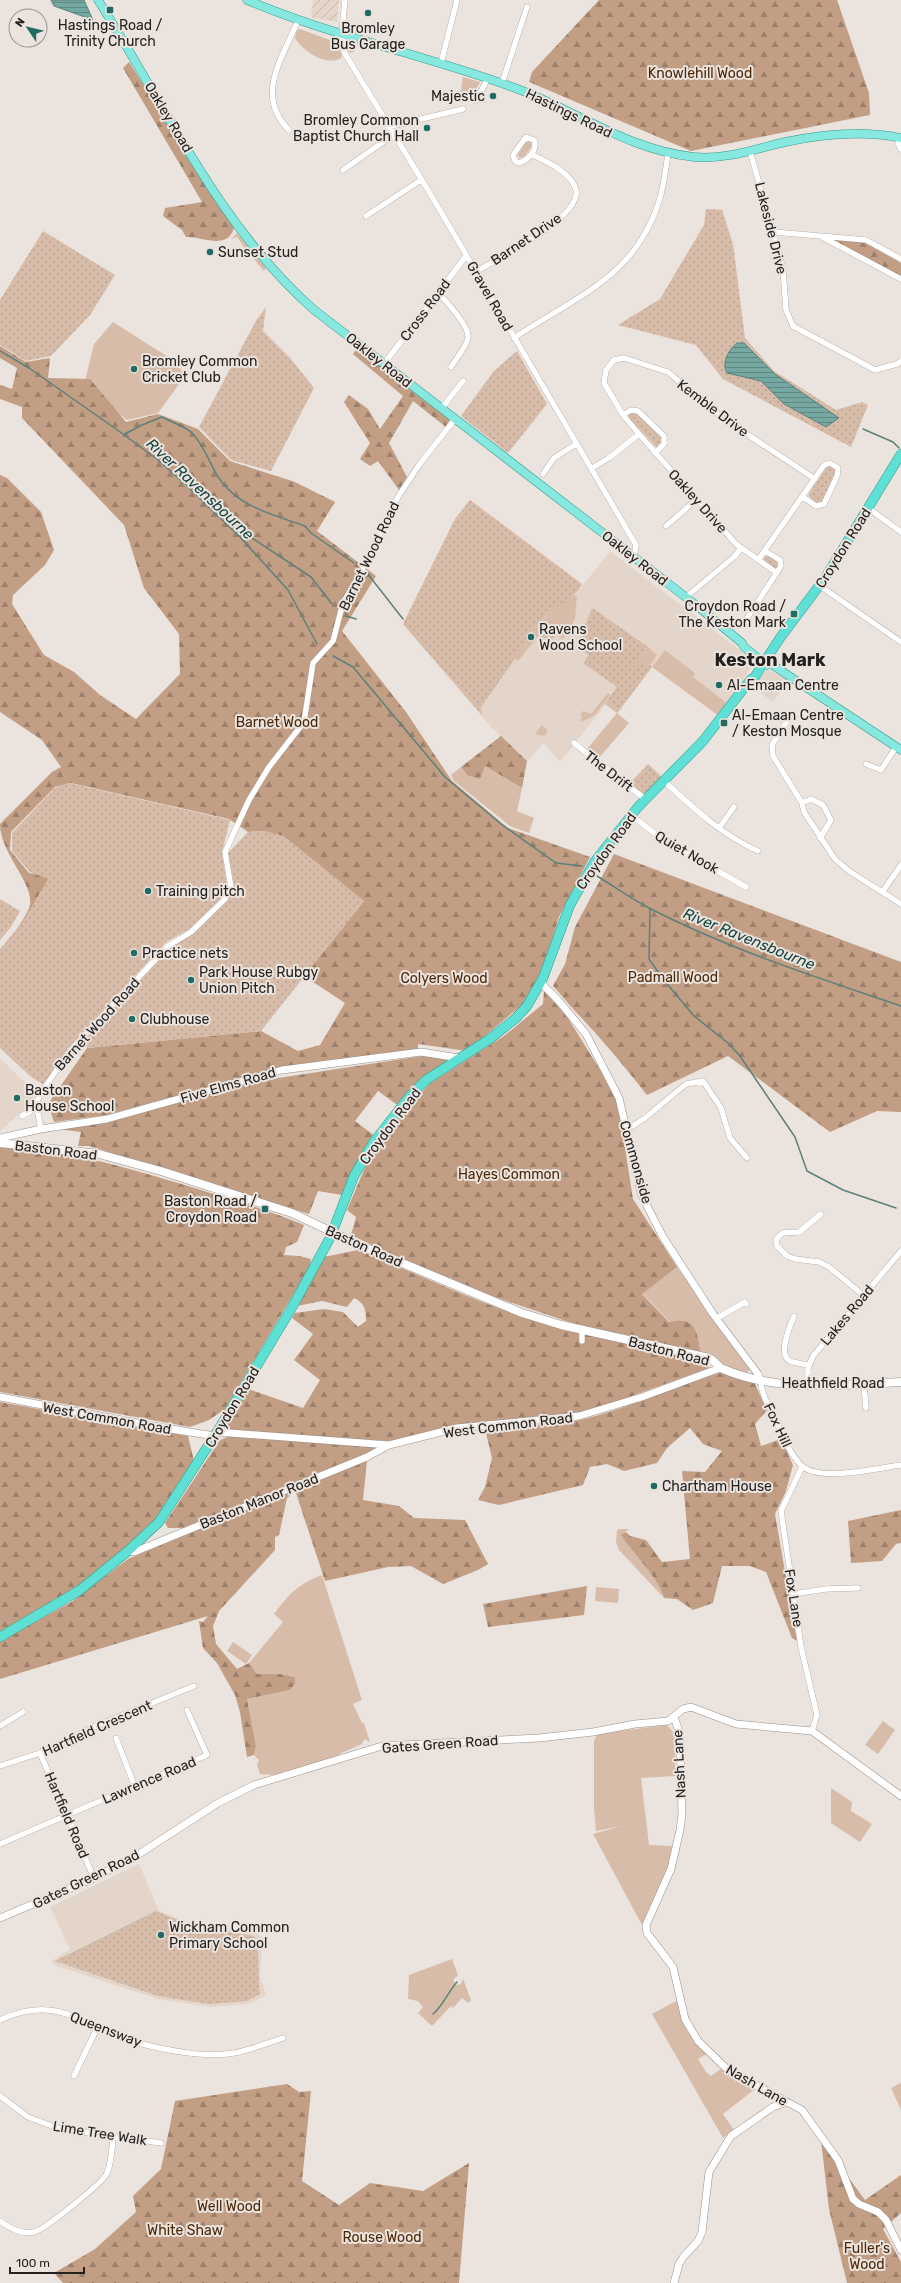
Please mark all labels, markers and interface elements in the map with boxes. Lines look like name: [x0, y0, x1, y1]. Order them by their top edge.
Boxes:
marker: Hastings Road / Trinity Church: [105, 5, 115, 15]
north arrow: [8, 8, 48, 48]
marker: Bromley Bus Garage: [363, 8, 373, 18]
text: N: [13, 16, 28, 30]
place label: Hastings Road / Trinity Church: [58, 17, 162, 50]
place label: Bromley Bus Garage: [331, 20, 406, 53]
park label: Knowlehill Wood: [648, 65, 752, 82]
street label: Oakley Road: [141, 79, 196, 156]
street label: Hastings Road: [523, 85, 615, 142]
place label: Majestic: [431, 88, 485, 105]
marker: Majestic: [488, 91, 498, 101]
place label: Bromley Common Baptist Church Hall: [293, 112, 419, 145]
marker: Bromley Common Baptist Church Hall: [422, 123, 432, 133]
street label: Lakeside Drive: [751, 180, 790, 276]
street label: Barnet Drive: [488, 210, 565, 269]
place label: Sunset Stud: [218, 244, 298, 261]
marker: Sunset Stud: [205, 247, 215, 257]
street label: Gravel Road: [463, 258, 516, 334]
street label: Cross Road: [397, 276, 454, 345]
street label: Oakley Road: [342, 329, 415, 392]
place label: Bromley Common Cricket Club: [142, 353, 258, 386]
marker: Bromley Common Cricket Club: [129, 364, 139, 374]
street label: Kemble Drive: [674, 376, 752, 441]
water label: River Ravensbourne: [142, 435, 258, 544]
street label: Oakley Drive: [665, 466, 731, 537]
street label: Barnet Wood Road: [336, 499, 403, 614]
street label: Croydon Road: [812, 505, 875, 591]
street label: Oakley Road: [598, 527, 671, 590]
place label: Croydon Road / The Keston Mark: [679, 598, 787, 631]
marker: Croydon Road / The Keston Mark: [789, 609, 799, 619]
place label: Ravens Wood School: [539, 621, 622, 654]
marker: Ravens Wood School: [526, 632, 536, 642]
district label: Keston Mark: [714, 649, 826, 671]
place label: Al-Emaan Centre: [727, 677, 839, 694]
marker: Al-Emaan Centre: [714, 680, 724, 690]
place label: Al-Emaan Centre / Keston Mosque: [732, 707, 844, 740]
park label: Barnet Wood: [236, 714, 318, 731]
marker: Al-Emaan Centre / Keston Mosque: [719, 718, 729, 728]
street label: The Drift: [581, 747, 637, 796]
street label: Croydon Road: [573, 809, 640, 893]
street label: Quiet Nook: [652, 827, 722, 878]
place label: Training pitch: [156, 883, 245, 900]
marker: Training pitch: [143, 886, 153, 896]
water label: River Ravensbourne: [681, 904, 818, 974]
place label: Practice nets: [142, 945, 228, 962]
marker: Practice nets: [129, 948, 139, 958]
place label: Park House Rubgy Union Pitch: [199, 964, 319, 997]
park label: Padmall Wood: [628, 969, 718, 986]
park label: Colyers Wood: [400, 970, 488, 987]
street label: Barnet Wood Road: [51, 974, 144, 1074]
marker: Park House Rubgy Union Pitch: [186, 975, 196, 985]
place label: Clubhouse: [140, 1011, 210, 1028]
marker: Clubhouse: [127, 1014, 137, 1024]
street label: Five Elms Road: [178, 1064, 278, 1107]
place label: Baston House School: [25, 1082, 114, 1115]
street label: Croydon Road: [356, 1085, 425, 1168]
marker: Baston House School: [12, 1093, 22, 1103]
street label: Commonside: [616, 1119, 656, 1206]
street label: Baston Road: [14, 1137, 98, 1164]
park label: Hayes Common: [458, 1166, 560, 1183]
place label: Baston Road / Croydon Road: [164, 1193, 257, 1226]
marker: Baston Road / Croydon Road: [260, 1204, 270, 1214]
street label: Baston Road: [323, 1222, 405, 1271]
street label: Lakes Road: [817, 1281, 878, 1349]
street label: Baston Road: [627, 1333, 711, 1370]
street label: Croydon Road: [202, 1364, 263, 1451]
street label: Heathfield Road: [781, 1375, 885, 1392]
street label: West Common Road: [41, 1399, 172, 1438]
street label: Fox Hill: [760, 1400, 795, 1450]
street label: West Common Road: [442, 1409, 574, 1442]
street label: Baston Manor Road: [197, 1470, 321, 1533]
place label: Chartham House: [662, 1478, 772, 1495]
marker: Chartham House: [649, 1481, 659, 1491]
street label: Fox Lane: [781, 1568, 807, 1629]
street label: Hartfield Crescent: [40, 1696, 155, 1760]
street label: Nash Lane: [669, 1729, 690, 1799]
street label: Gates Green Road: [381, 1732, 499, 1757]
street label: Lawrence Road: [100, 1753, 199, 1808]
street label: Hartfield Road: [41, 1769, 92, 1861]
street label: Gates Green Road: [30, 1846, 142, 1913]
place label: Wickham Common Primary School: [169, 1919, 289, 1952]
marker: Wickham Common Primary School: [156, 1930, 166, 1940]
street label: Queensway: [68, 2008, 144, 2051]
street label: Nash Lane: [723, 2061, 791, 2110]
street label: Lime Tree Walk: [52, 2118, 149, 2149]
park label: Well Wood: [197, 2198, 261, 2215]
park label: White Shaw: [147, 2222, 223, 2239]
park label: Rouse Wood: [342, 2229, 422, 2246]
park label: Fuller's Wood: [844, 2240, 890, 2273]
scale bar: [10, 2249, 84, 2275]
text: 100 m: [16, 2256, 50, 2270]

